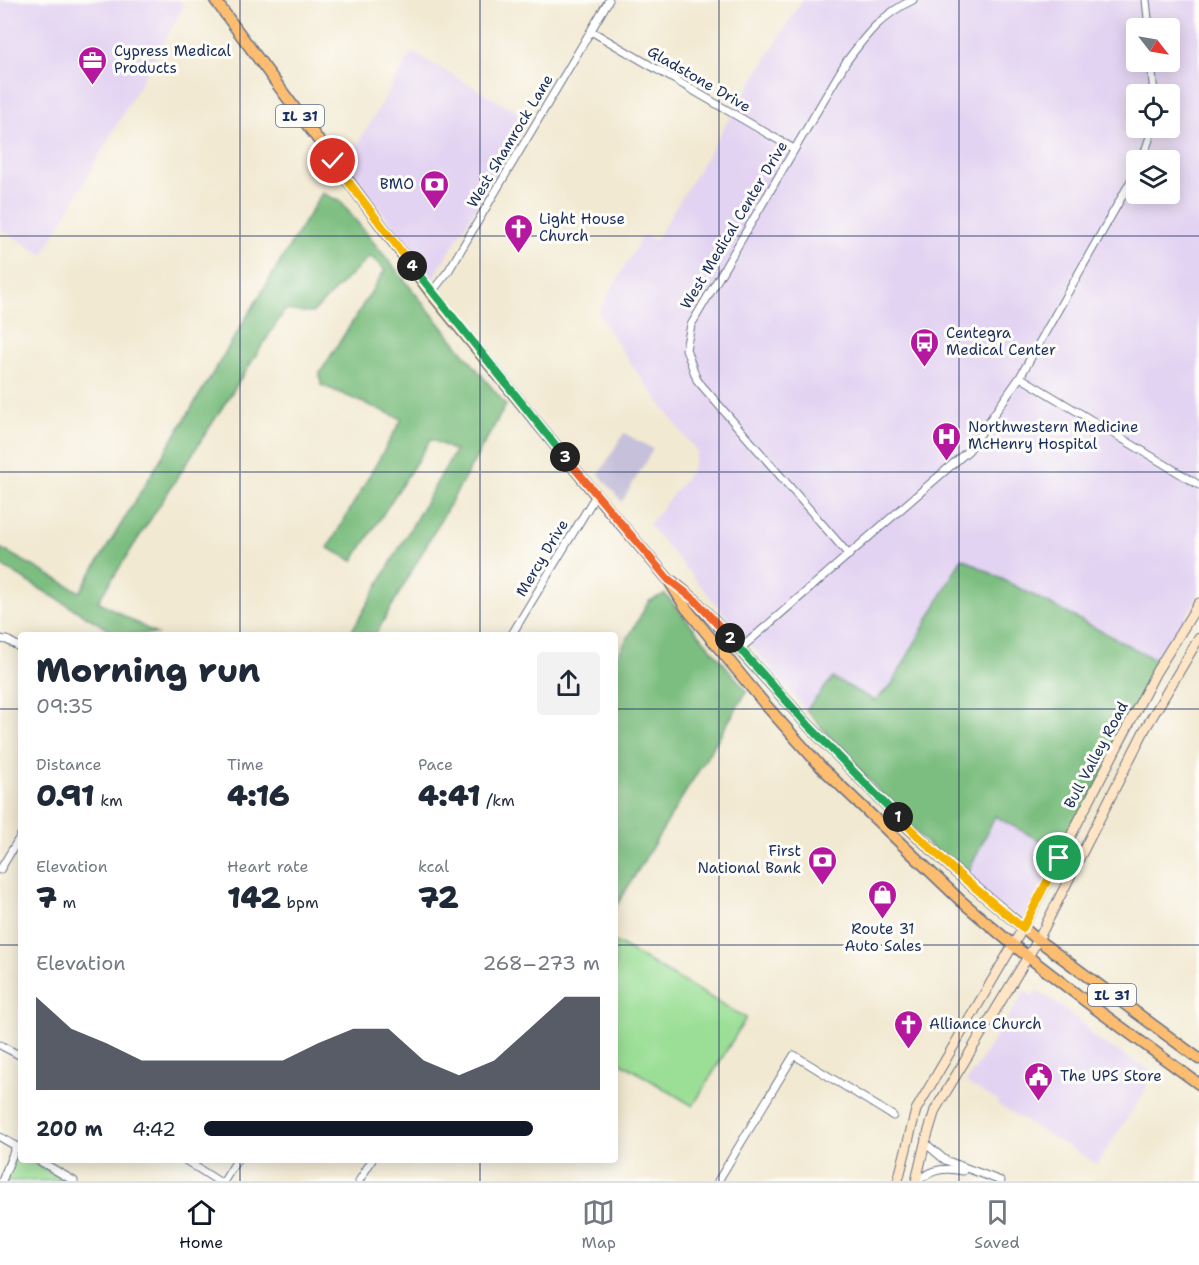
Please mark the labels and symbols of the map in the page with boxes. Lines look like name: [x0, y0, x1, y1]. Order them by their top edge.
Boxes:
north arrow: [1126, 18, 1180, 72]
place label: Cypress Medical Products: [114, 41, 231, 78]
street label: Gladstone Drive: [644, 41, 754, 117]
office icon: Cypress Medical Products: [77, 44, 109, 86]
street label: West Shamrock Lane: [462, 71, 558, 211]
road number: IL 31: [276, 105, 324, 127]
pin: [307, 135, 358, 186]
street label: West Medical Center Drive: [676, 137, 792, 313]
bank icon: BMO: [419, 168, 451, 210]
place label: BMO: [380, 174, 414, 194]
place label: Light House Church: [539, 209, 625, 246]
church icon: Light House Church: [502, 212, 534, 254]
pin: 4: [397, 251, 427, 281]
place label: Centegra Medical Center: [946, 323, 1056, 360]
bus stop icon: Centegra Medical Center: [909, 326, 941, 368]
place label: Northwestern Medicine McHenry Hospital: [968, 417, 1138, 454]
hospital icon: Northwestern Medicine McHenry Hospital: [931, 420, 963, 462]
pin: 3: [550, 442, 580, 472]
street label: Mercy Drive: [511, 516, 573, 600]
pin: 2: [715, 623, 745, 653]
street label: Bull Valley Road: [1059, 698, 1133, 812]
pin: 1: [883, 802, 913, 832]
pin: [1033, 832, 1084, 883]
place label: First National Bank: [697, 841, 801, 878]
bank icon: First National Bank: [806, 844, 838, 886]
shop icon: Route 31 Auto Sales: [867, 878, 899, 920]
place label: Route 31 Auto Sales: [844, 919, 922, 956]
road number: IL 31: [1088, 984, 1136, 1006]
church icon: Alliance Church: [892, 1008, 924, 1050]
place label: Alliance Church: [929, 1014, 1042, 1034]
public building icon: The UPS Store: [1023, 1060, 1055, 1102]
place label: The UPS Store: [1060, 1066, 1162, 1086]

